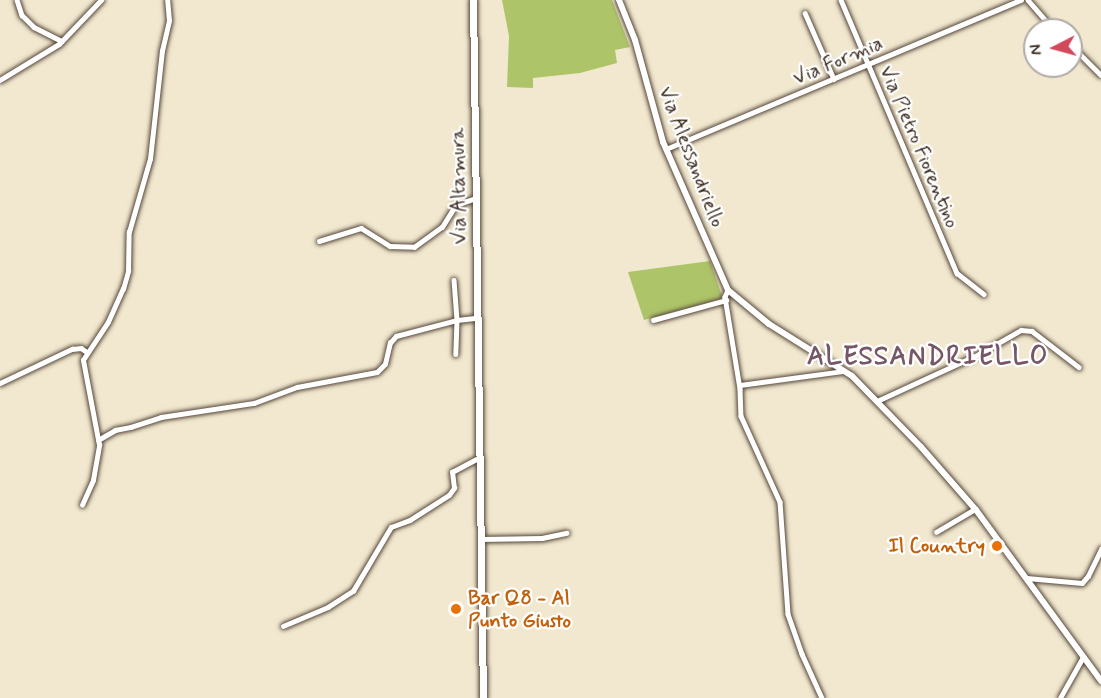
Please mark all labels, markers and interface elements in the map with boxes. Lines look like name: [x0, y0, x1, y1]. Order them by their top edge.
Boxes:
north arrow: [1023, 18, 1083, 78]
street label: Via Formia: [788, 31, 888, 91]
text: N: [1026, 43, 1048, 56]
street label: Via Pietro Fiorentino: [874, 63, 964, 231]
street label: Via Alessandriello: [653, 83, 729, 231]
street label: Via Altamura: [446, 126, 472, 246]
district label: ALESSANDRIELLO: [805, 342, 1051, 374]
place label: Il Country: [895, 534, 985, 558]
marker: Il Country: [990, 539, 1004, 553]
place label: Bar Q8 - Al Punto Giusto: [468, 586, 569, 633]
marker: Bar Q8 - Al Punto Giusto: [449, 602, 463, 616]

